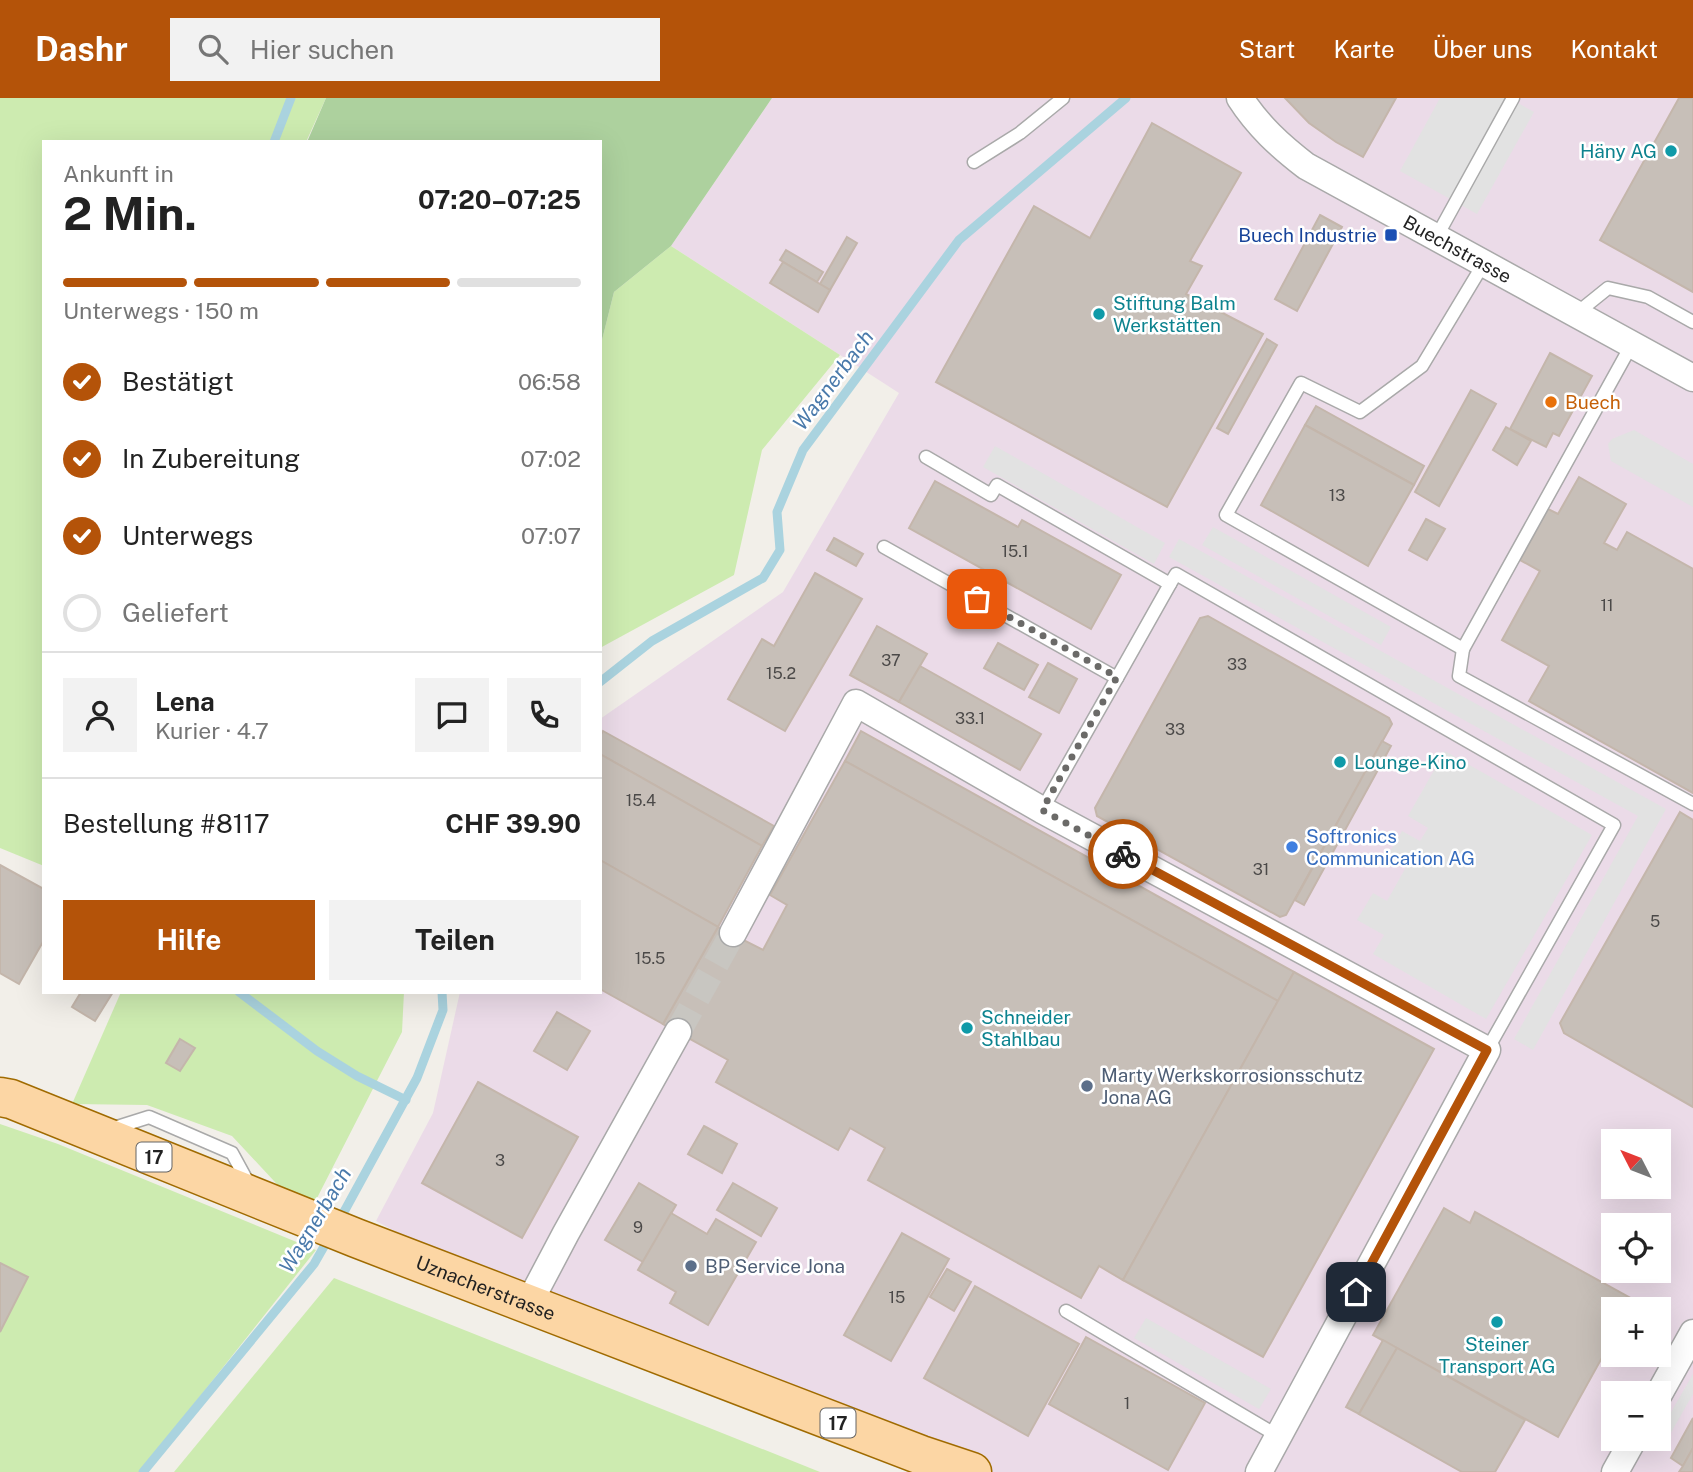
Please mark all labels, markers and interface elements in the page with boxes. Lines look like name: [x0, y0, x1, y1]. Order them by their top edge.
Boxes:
search box: [170, 18, 660, 81]
text: Dashr: [35, 30, 128, 68]
icon: search: [194, 30, 232, 68]
text: Hier suchen: [250, 34, 394, 65]
text: Start: [1239, 35, 1295, 63]
text: Karte: [1333, 35, 1395, 63]
text: Über uns: [1433, 35, 1532, 63]
text: Kontakt: [1570, 35, 1658, 63]
place label: Häny AG: [1580, 140, 1657, 162]
marker: Häny AG: [1663, 143, 1679, 159]
text: Ankunft in: [63, 160, 174, 187]
text: 07:20–07:25: [418, 184, 581, 215]
text: 2 Min.: [63, 186, 197, 240]
street label: Buechstrasse: [1400, 211, 1515, 287]
place label: Buech Industrie: [1238, 224, 1377, 246]
marker: Buech Industrie: [1383, 227, 1399, 243]
place label: Stiftung Balm Werkstätten: [1113, 292, 1236, 336]
text: Unterwegs · 150 m: [63, 297, 259, 324]
marker: Stiftung Balm Werkstätten: [1091, 306, 1107, 322]
water label: Wagnerbach: [787, 325, 879, 435]
icon: check: [63, 363, 101, 401]
text: Bestätigt: [122, 366, 234, 397]
text: 06:58: [518, 368, 581, 395]
place label: Buech: [1565, 391, 1621, 413]
marker: Buech: [1543, 394, 1559, 410]
icon: check: [63, 440, 101, 478]
text: In Zubereitung: [122, 443, 300, 474]
text: 07:02: [521, 445, 581, 472]
house number: 13: [1329, 486, 1345, 505]
icon: check: [63, 517, 101, 555]
text: Unterwegs: [122, 520, 253, 551]
text: 07:07: [521, 522, 581, 549]
house number: 15.1: [1002, 542, 1028, 561]
pin: [947, 569, 1007, 629]
icon: bag: [958, 580, 996, 618]
house number: 11: [1600, 596, 1614, 615]
text: Geliefert: [122, 597, 229, 628]
house number: 37: [881, 651, 901, 670]
house number: 33: [1227, 655, 1247, 674]
house number: 15.2: [766, 664, 796, 683]
button: person: [63, 678, 137, 752]
button: chat: [415, 678, 489, 752]
button: phone: [507, 678, 581, 752]
text: Lena: [155, 686, 215, 717]
house number: 33.1: [955, 709, 985, 728]
text: Kurier · 4.7: [155, 717, 269, 744]
house number: 33: [1165, 720, 1185, 739]
place label: Lounge-Kino: [1354, 751, 1467, 773]
marker: Lounge-Kino: [1332, 754, 1348, 770]
house number: 15.4: [626, 791, 656, 810]
text: Bestellung #8117: [63, 808, 270, 839]
text: CHF 39.90: [445, 808, 581, 839]
courier: [1088, 819, 1158, 889]
place label: Softronics Communication AG: [1306, 825, 1475, 869]
icon: bike: [1104, 835, 1142, 873]
marker: Softronics Communication AG: [1284, 839, 1300, 855]
house number: 31: [1253, 860, 1269, 879]
button: Hilfe: [63, 900, 315, 980]
button: Teilen: [329, 900, 581, 980]
house number: 5: [1650, 912, 1660, 931]
house number: 15.5: [635, 949, 665, 968]
place label: Schneider Stahlbau: [981, 1006, 1071, 1050]
marker: Schneider Stahlbau: [959, 1020, 975, 1036]
place label: Marty Werkskorrosionsschutz Jona AG: [1101, 1064, 1363, 1108]
marker: Marty Werkskorrosionsschutz Jona AG: [1079, 1078, 1095, 1094]
north arrow: [1601, 1129, 1671, 1199]
map controls: [1601, 1129, 1671, 1451]
road number: 17: [136, 1142, 172, 1172]
house number: 3: [495, 1151, 505, 1170]
water label: Wagnerbach: [274, 1163, 356, 1277]
button: locate: [1601, 1213, 1671, 1283]
house number: 9: [633, 1218, 643, 1237]
street label: Uznacherstrasse: [413, 1251, 558, 1325]
place label: BP Service Jona: [705, 1255, 845, 1277]
marker: BP Service Jona: [683, 1258, 699, 1274]
pin: [1326, 1262, 1386, 1322]
icon: home: [1337, 1273, 1375, 1311]
house number: 15: [889, 1288, 905, 1307]
button: +: [1601, 1297, 1671, 1367]
marker: Steiner Transport AG: [1489, 1314, 1505, 1330]
place label: Steiner Transport AG: [1439, 1333, 1555, 1377]
button: −: [1601, 1381, 1671, 1451]
house number: 1: [1124, 1394, 1130, 1413]
road number: 17: [820, 1408, 856, 1438]

